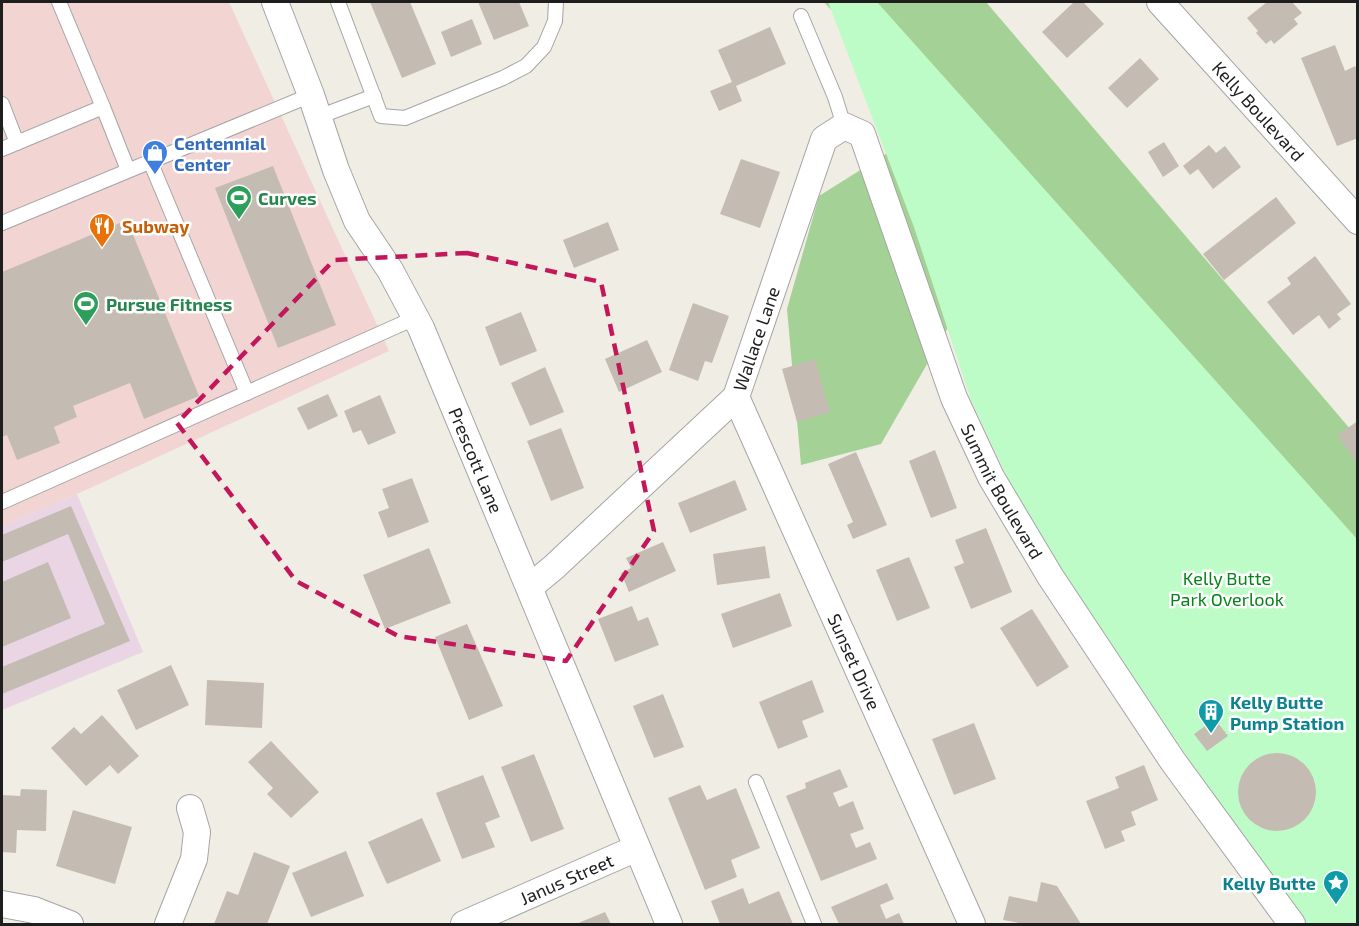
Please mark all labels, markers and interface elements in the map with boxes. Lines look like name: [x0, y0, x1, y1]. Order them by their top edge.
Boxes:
street label: Kelly Boulevard: [1208, 57, 1309, 165]
place label: Centennial Center: [174, 132, 266, 175]
shop icon: Centennial Center: [140, 138, 170, 176]
sports icon: Curves: [224, 183, 254, 221]
place label: Curves: [258, 187, 317, 209]
restaurant icon: Subway: [87, 211, 117, 249]
place label: Subway: [122, 215, 190, 237]
street label: Wallace Lane: [728, 283, 784, 394]
sports icon: Pursue Fitness: [71, 289, 101, 327]
place label: Pursue Fitness: [106, 293, 232, 315]
street label: Prescott Lane: [444, 404, 508, 516]
street label: Summit Boulevard: [957, 420, 1048, 563]
park label: Kelly Butte Park Overlook: [1170, 567, 1284, 610]
street label: Sunset Drive: [823, 610, 886, 713]
place label: Kelly Butte Pump Station: [1230, 691, 1344, 734]
building icon: Kelly Butte Pump Station: [1196, 697, 1226, 735]
street label: Janus Street: [516, 849, 617, 909]
place icon: Kelly Butte: [1321, 868, 1351, 906]
place label: Kelly Butte: [1223, 872, 1316, 894]

